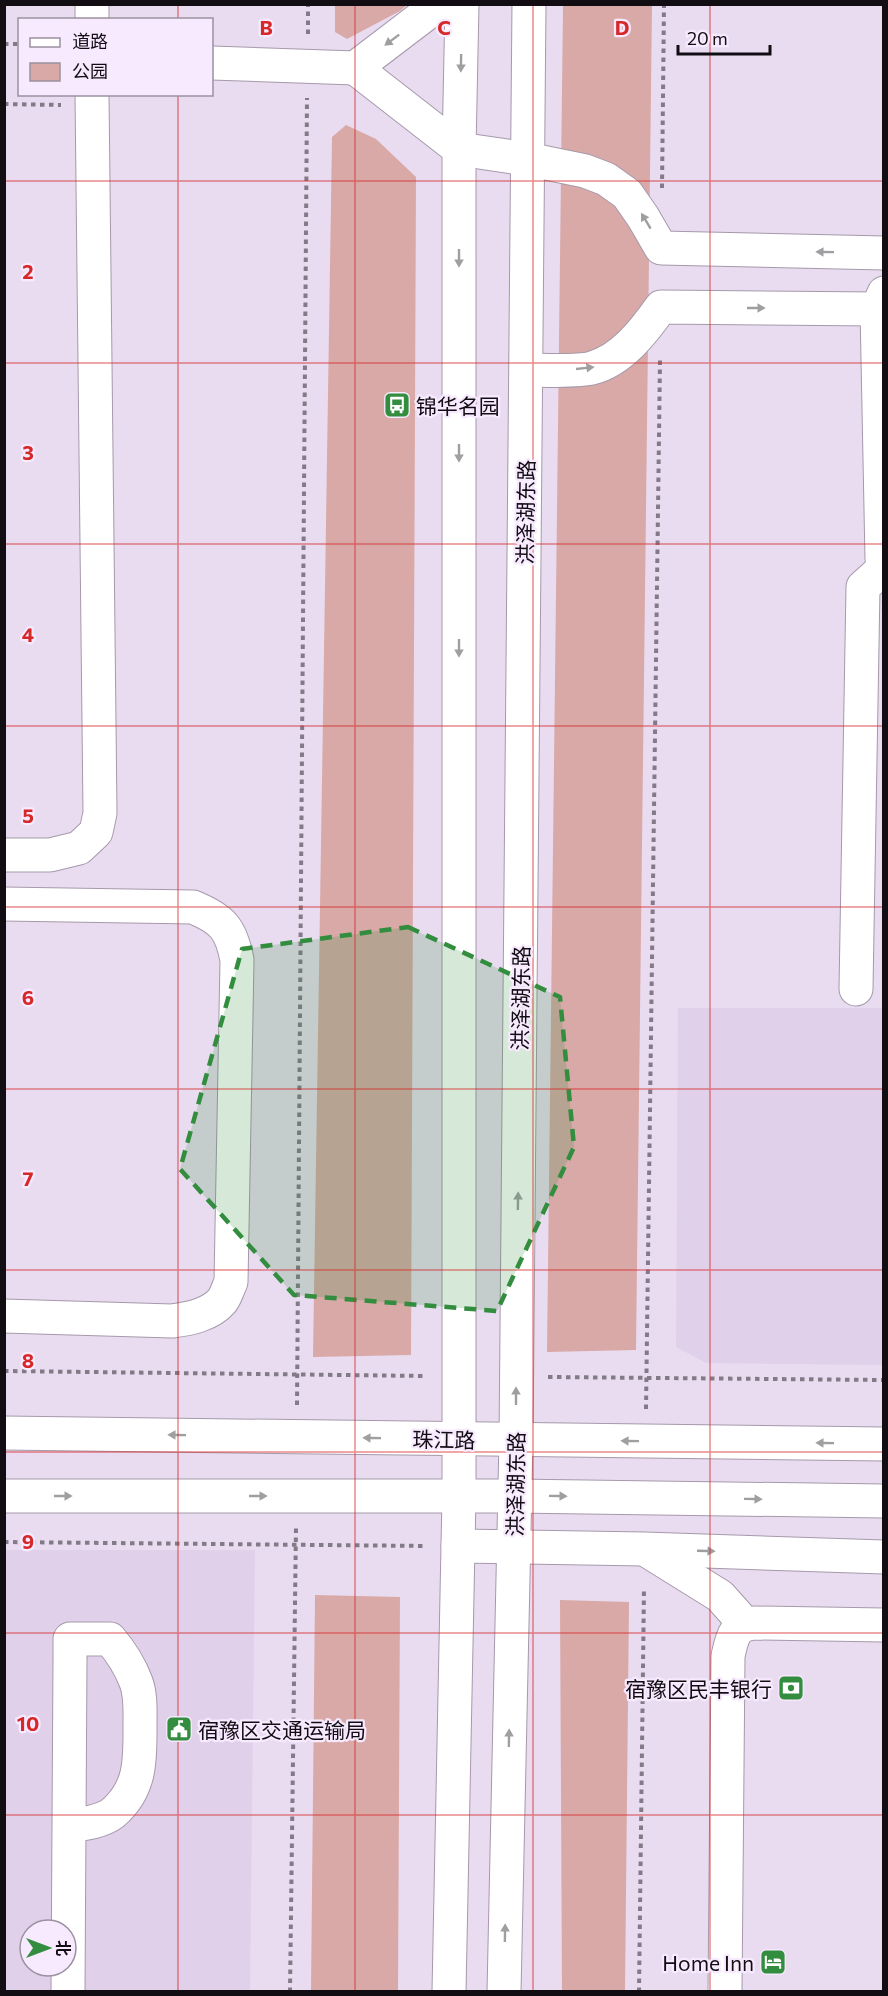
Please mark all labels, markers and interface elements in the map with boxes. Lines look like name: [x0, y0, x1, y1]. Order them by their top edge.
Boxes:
text: B: [259, 15, 273, 39]
text: C: [437, 15, 451, 39]
text: D: [615, 15, 629, 39]
legend: [18, 18, 213, 96]
scale bar: [678, 18, 770, 56]
text: 20 m: [687, 27, 728, 49]
text: 道路: [72, 30, 108, 52]
one-way arrow: [384, 33, 400, 46]
one-way arrow: [456, 53, 466, 72]
text: 公园: [72, 60, 108, 82]
one-way arrow: [640, 213, 651, 229]
one-way arrow: [816, 247, 835, 257]
one-way arrow: [454, 248, 464, 267]
text: 2: [22, 259, 34, 283]
one-way arrow: [746, 303, 765, 313]
one-way arrow: [576, 363, 595, 372]
bus stop icon: 锦华名园: [382, 390, 412, 420]
place label: 锦华名园: [416, 393, 500, 418]
text: 3: [22, 440, 34, 464]
one-way arrow: [454, 443, 464, 462]
street label: 洪泽湖东路: [512, 459, 538, 565]
text: 4: [22, 622, 34, 646]
one-way arrow: [454, 638, 464, 657]
text: 5: [22, 803, 34, 827]
street label: 洪泽湖东路: [507, 945, 533, 1051]
text: 6: [22, 985, 34, 1009]
text: 7: [23, 1166, 34, 1190]
one-way arrow: [513, 1192, 523, 1211]
text: 8: [22, 1348, 34, 1372]
one-way arrow: [511, 1387, 521, 1406]
street label: 珠江路: [412, 1426, 476, 1452]
one-way arrow: [168, 1430, 187, 1440]
street label: 洪泽湖东路: [502, 1431, 528, 1537]
one-way arrow: [363, 1433, 382, 1442]
one-way arrow: [621, 1436, 640, 1446]
one-way arrow: [816, 1438, 835, 1448]
one-way arrow: [53, 1491, 72, 1501]
one-way arrow: [248, 1491, 267, 1501]
one-way arrow: [548, 1491, 567, 1501]
one-way arrow: [743, 1494, 762, 1504]
text: 9: [22, 1529, 34, 1553]
one-way arrow: [696, 1546, 715, 1555]
bank icon: 宿豫区民丰银行: [776, 1673, 806, 1703]
place label: 宿豫区民丰银行: [625, 1676, 772, 1701]
text: 10: [17, 1711, 39, 1735]
public building icon: 宿豫区交通运输局: [164, 1714, 194, 1744]
place label: 宿豫区交通运输局: [198, 1717, 366, 1742]
one-way arrow: [505, 1729, 514, 1748]
north arrow: [18, 1918, 78, 1978]
one-way arrow: [500, 1924, 510, 1943]
text: 北: [54, 1940, 73, 1956]
hotel icon: Home Inn: [758, 1947, 788, 1977]
place label: Home Inn: [662, 1950, 754, 1975]

